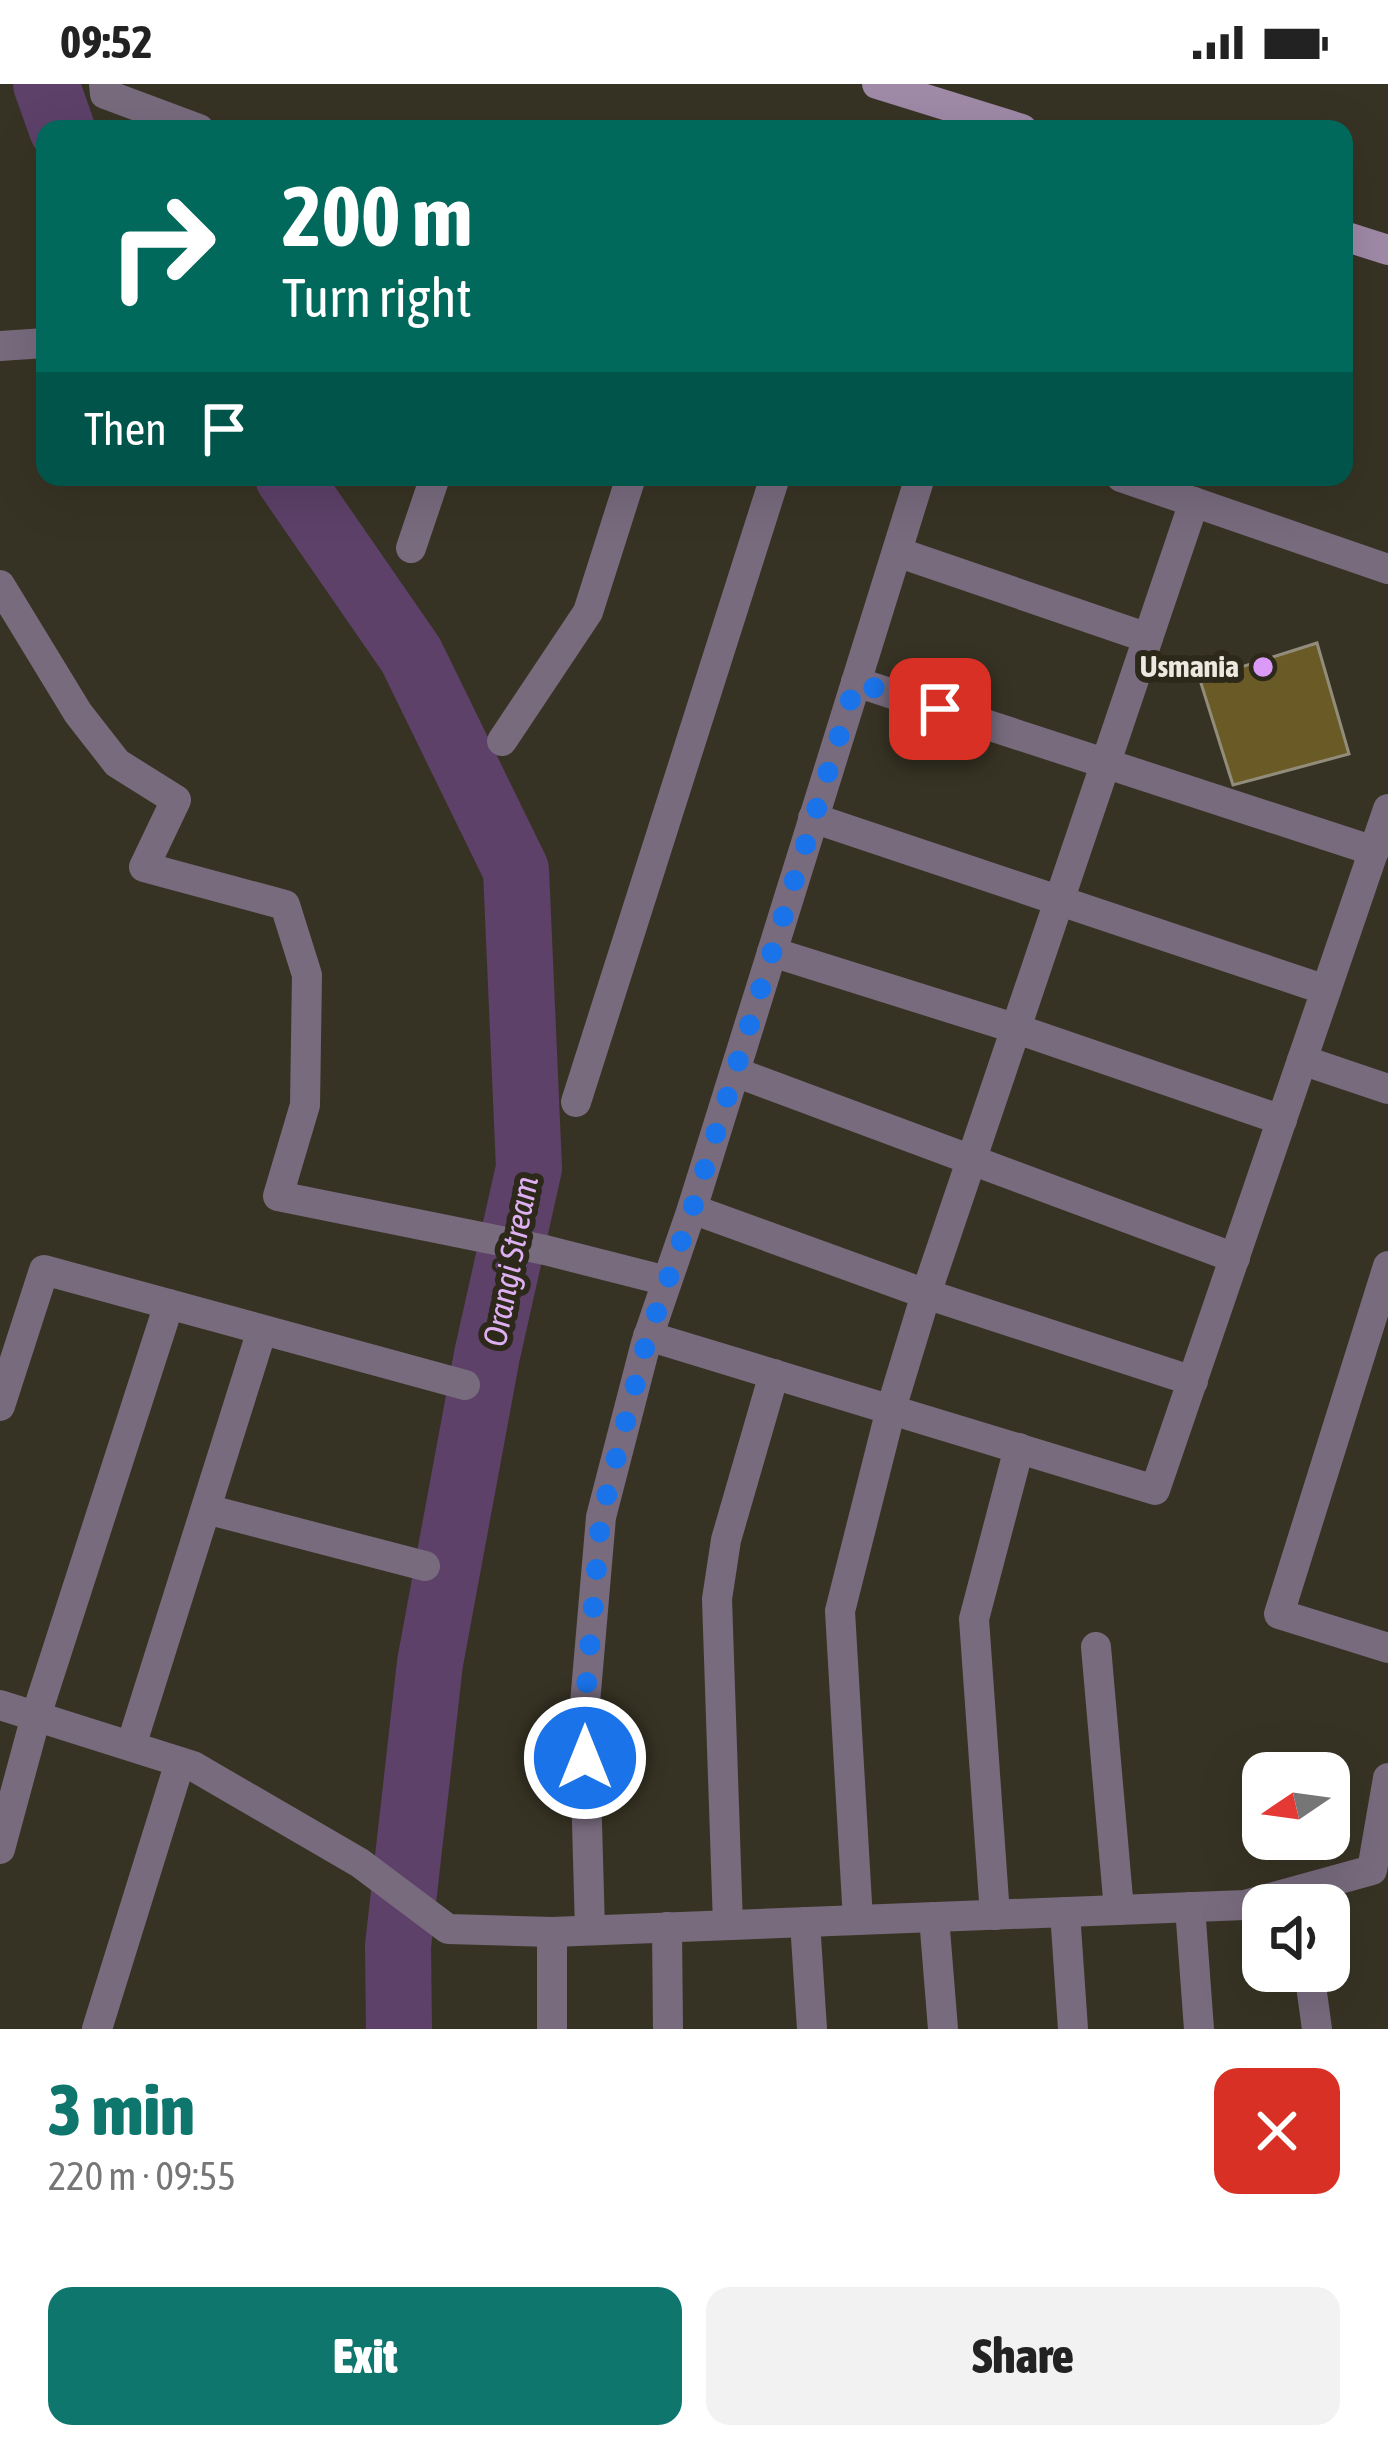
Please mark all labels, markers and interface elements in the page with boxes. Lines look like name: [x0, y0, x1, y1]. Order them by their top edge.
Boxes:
text: 09:52: [60, 16, 153, 68]
icon: right: [84, 168, 240, 324]
text: 200 m: [282, 168, 472, 264]
text: Turn right: [282, 267, 472, 328]
icon: arrive: [191, 396, 257, 462]
text: Then: [84, 403, 167, 455]
place label: Usmania: [1140, 649, 1239, 683]
marker: Usmania: [1250, 654, 1276, 680]
pin: [889, 658, 991, 760]
icon: arrive: [907, 676, 973, 742]
water label: Orangi Stream: [475, 1173, 545, 1349]
position arrow: [522, 1695, 648, 1821]
north arrow: [1242, 1752, 1350, 1860]
map controls: [1242, 1752, 1350, 1992]
button: sound: [1242, 1884, 1350, 1992]
text: 3 min: [48, 2068, 195, 2150]
button: close: [1214, 2068, 1340, 2194]
text: 220 m · 09:55: [48, 2154, 236, 2198]
button: Exit: [48, 2287, 682, 2425]
button: Share: [706, 2287, 1340, 2425]

